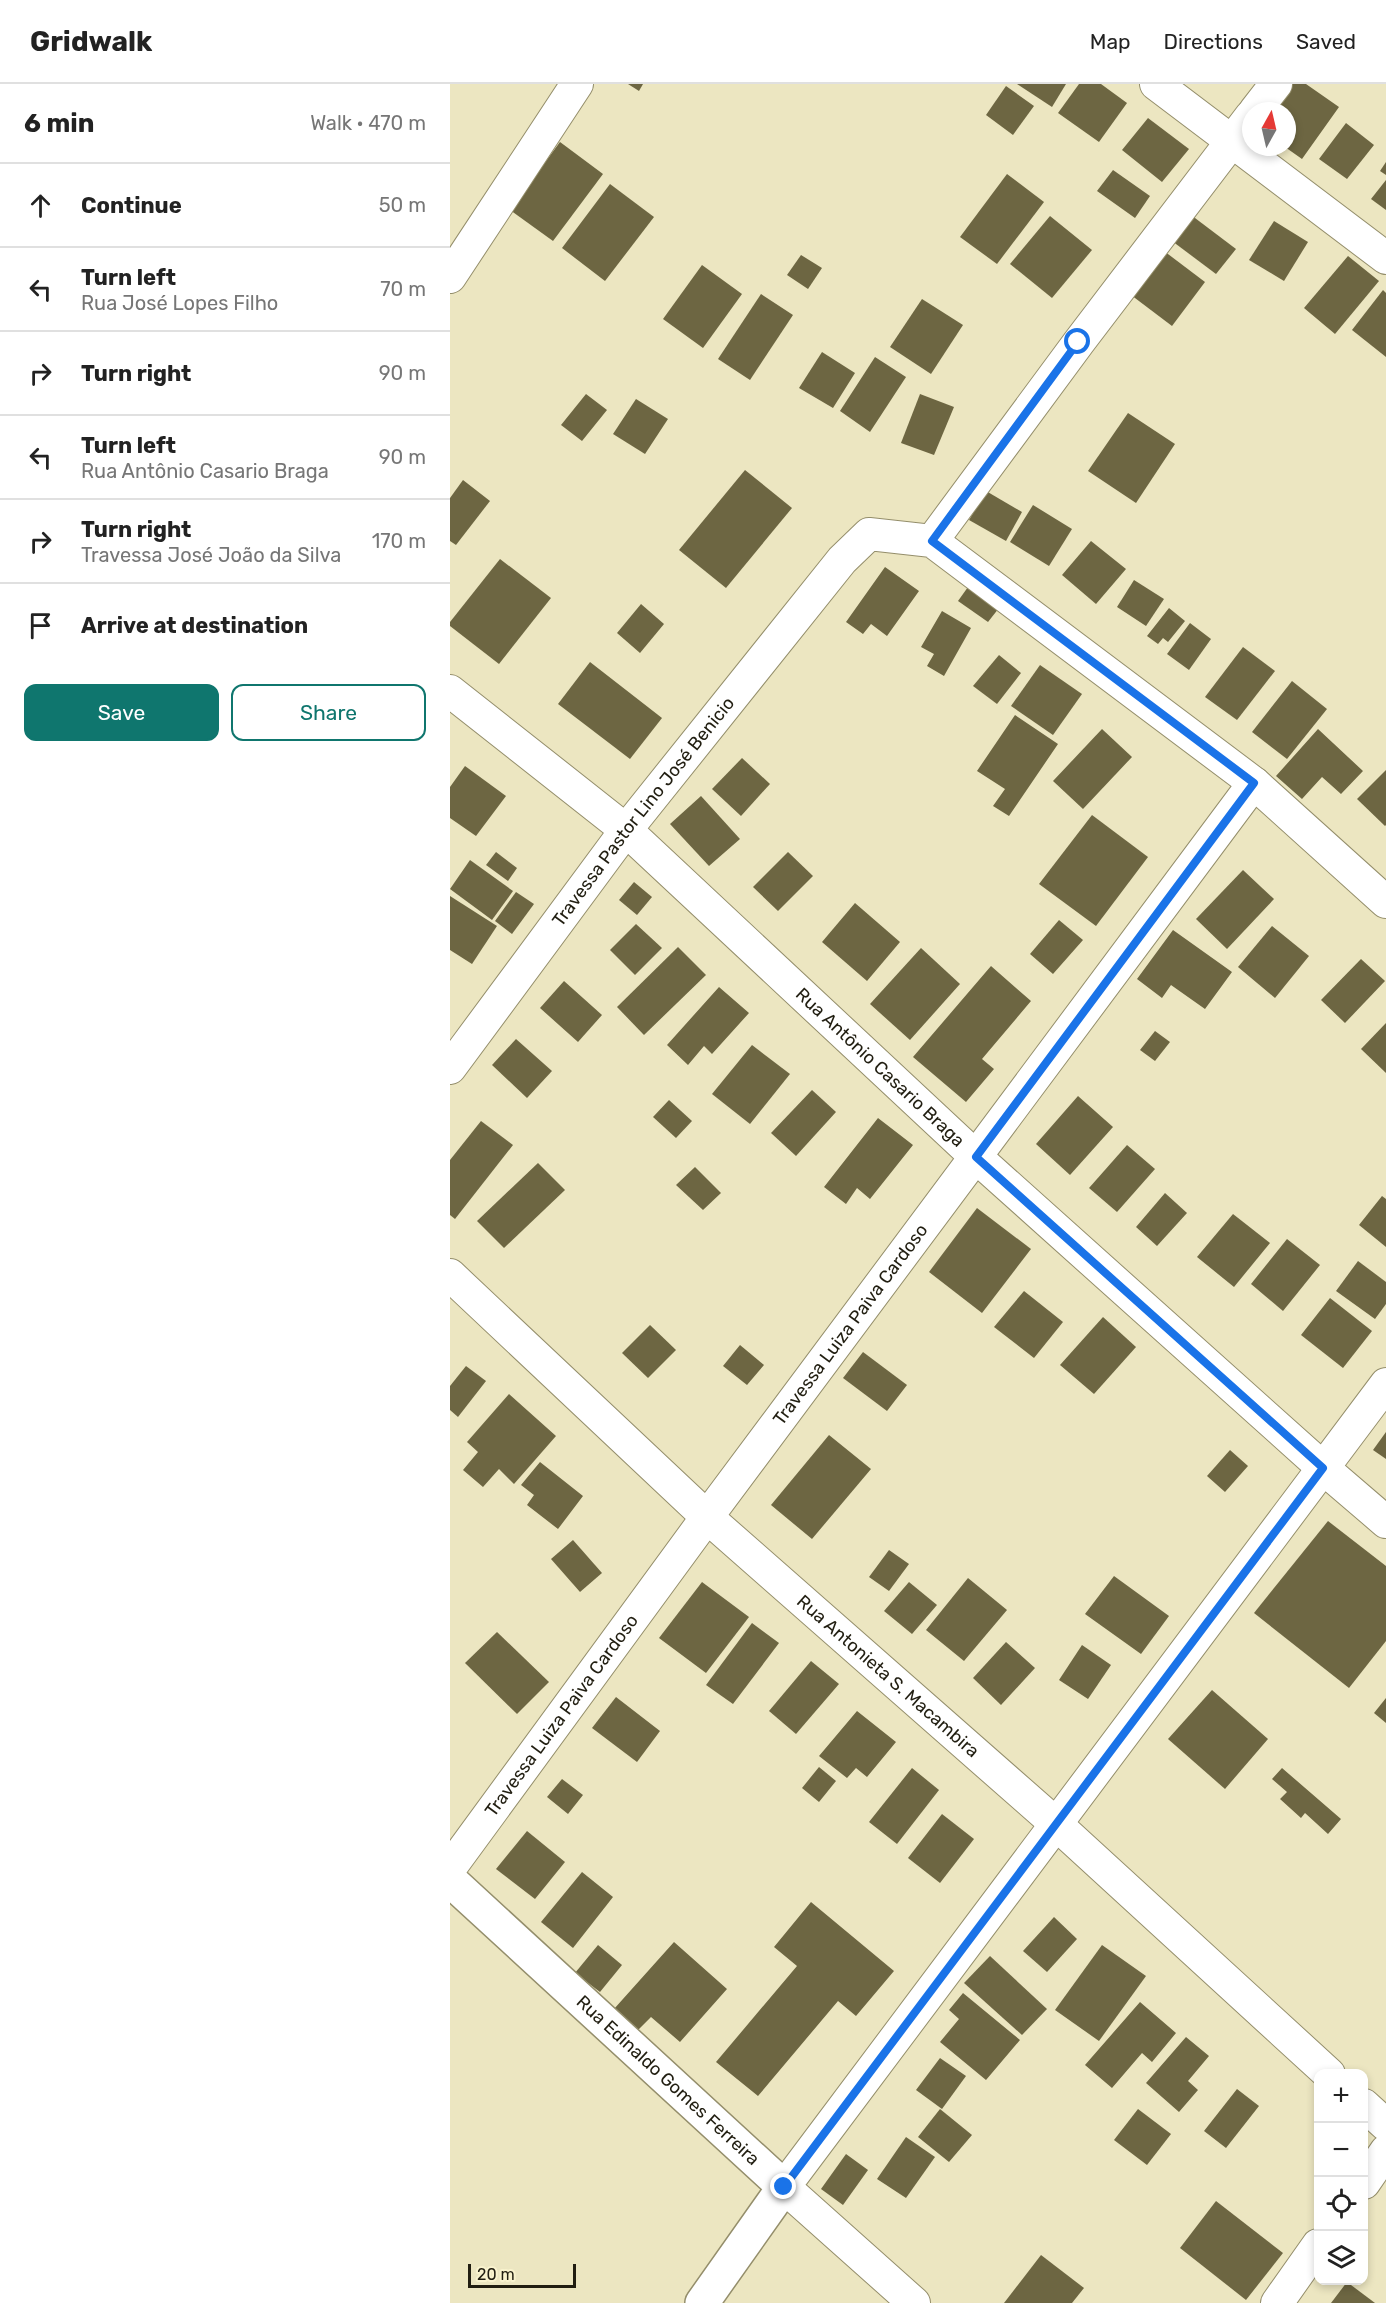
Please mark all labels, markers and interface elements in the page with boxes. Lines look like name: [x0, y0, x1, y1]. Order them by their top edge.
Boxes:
text: Gridwalk: [30, 25, 152, 58]
text: Map: [1090, 29, 1131, 54]
text: Directions: [1164, 29, 1263, 54]
text: Saved: [1296, 29, 1356, 54]
north arrow: [1242, 102, 1296, 156]
text: 6 min: [24, 108, 94, 139]
text: Walk · 470 m: [310, 111, 426, 135]
icon: ahead: [24, 189, 57, 222]
text: Continue: [81, 192, 182, 219]
text: 50 m: [379, 193, 426, 217]
text: Turn left: [81, 264, 176, 291]
icon: left: [24, 273, 57, 306]
text: 70 m: [380, 277, 426, 301]
text: Rua José Lopes Filho: [81, 291, 278, 315]
route start: [1064, 328, 1090, 354]
icon: right: [24, 357, 57, 390]
text: Turn right: [81, 360, 191, 387]
text: 90 m: [379, 361, 426, 385]
text: Turn left: [81, 432, 176, 459]
icon: left: [24, 441, 57, 474]
text: 90 m: [379, 445, 426, 469]
text: Rua Antônio Casario Braga: [81, 459, 329, 483]
text: Turn right: [81, 516, 191, 543]
icon: right: [24, 525, 57, 558]
text: 170 m: [372, 529, 426, 553]
text: Travessa José João da Silva: [81, 543, 341, 567]
icon: arrive: [24, 609, 57, 642]
text: Arrive at destination: [81, 612, 308, 639]
button: Save: [24, 684, 219, 741]
button: Share: [231, 684, 426, 741]
street label: Travessa Pastor Lino José Benicio: [547, 693, 739, 931]
street label: Rua Antônio Casario Braga: [791, 983, 969, 1152]
street label: Travessa Luiza Paiva Cardoso: [768, 1220, 933, 1430]
street label: Rua Antonieta S. Macambira: [792, 1590, 984, 1762]
street label: Travessa Luiza Paiva Cardoso: [480, 1610, 643, 1821]
street label: Rua Edinaldo Gomes Ferreira: [572, 1991, 764, 2170]
map controls: [1314, 2069, 1368, 2285]
button: +: [1314, 2069, 1368, 2123]
button: −: [1314, 2123, 1368, 2177]
route end: [770, 2173, 796, 2199]
button: locate: [1314, 2177, 1368, 2231]
button: layers: [1314, 2231, 1368, 2285]
scale bar: [468, 2261, 576, 2288]
text: 20 m: [477, 2265, 515, 2284]

